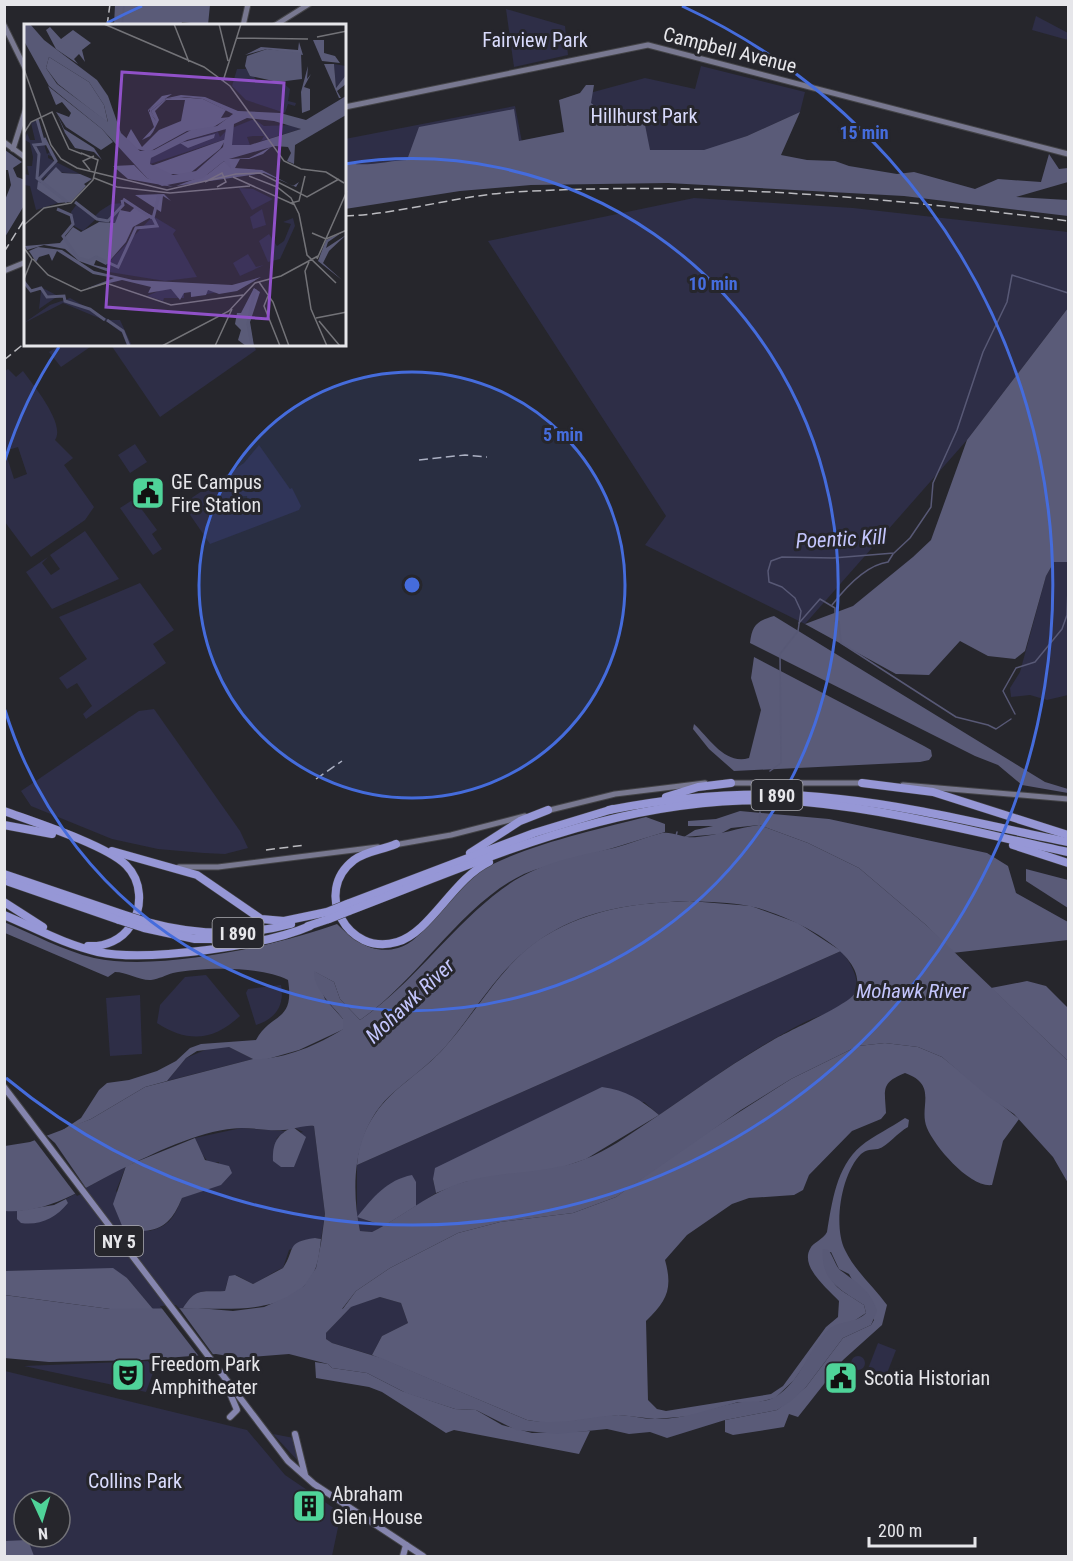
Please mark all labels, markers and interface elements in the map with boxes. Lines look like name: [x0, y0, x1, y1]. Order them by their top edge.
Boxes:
street label: Campbell Avenue: [661, 22, 799, 78]
inset map: [24, 24, 346, 346]
park label: Fairview Park: [482, 28, 588, 52]
park label: Hillhurst Park: [591, 104, 697, 128]
text: 15 min: [839, 122, 889, 143]
text: 10 min: [688, 273, 738, 294]
text: 5 min: [543, 424, 583, 445]
place label: GE Campus Fire Station: [171, 470, 262, 517]
public building icon: GE Campus Fire Station: [130, 475, 166, 511]
water label: Poentic Kill: [795, 525, 887, 553]
centre of rings: [402, 575, 422, 595]
road number: I 890: [752, 780, 802, 810]
road number: I 890: [212, 918, 264, 948]
water label: Mohawk River: [361, 953, 460, 1048]
water label: Mohawk River: [856, 979, 969, 1003]
road number: NY 5: [95, 1226, 143, 1256]
place label: Freedom Park Amphitheater: [151, 1352, 260, 1399]
theatre icon: Freedom Park Amphitheater: [110, 1357, 146, 1393]
public building icon: Scotia Historian: [823, 1360, 859, 1396]
place label: Scotia Historian: [864, 1366, 990, 1390]
park label: Collins Park: [88, 1469, 182, 1493]
place label: Abraham Glen House: [332, 1482, 423, 1529]
building icon: Abraham Glen House: [291, 1488, 327, 1524]
north arrow: [12, 1489, 72, 1549]
scale bar: [869, 1510, 976, 1548]
text: 200 m: [878, 1520, 922, 1541]
text: N: [37, 1524, 49, 1543]

